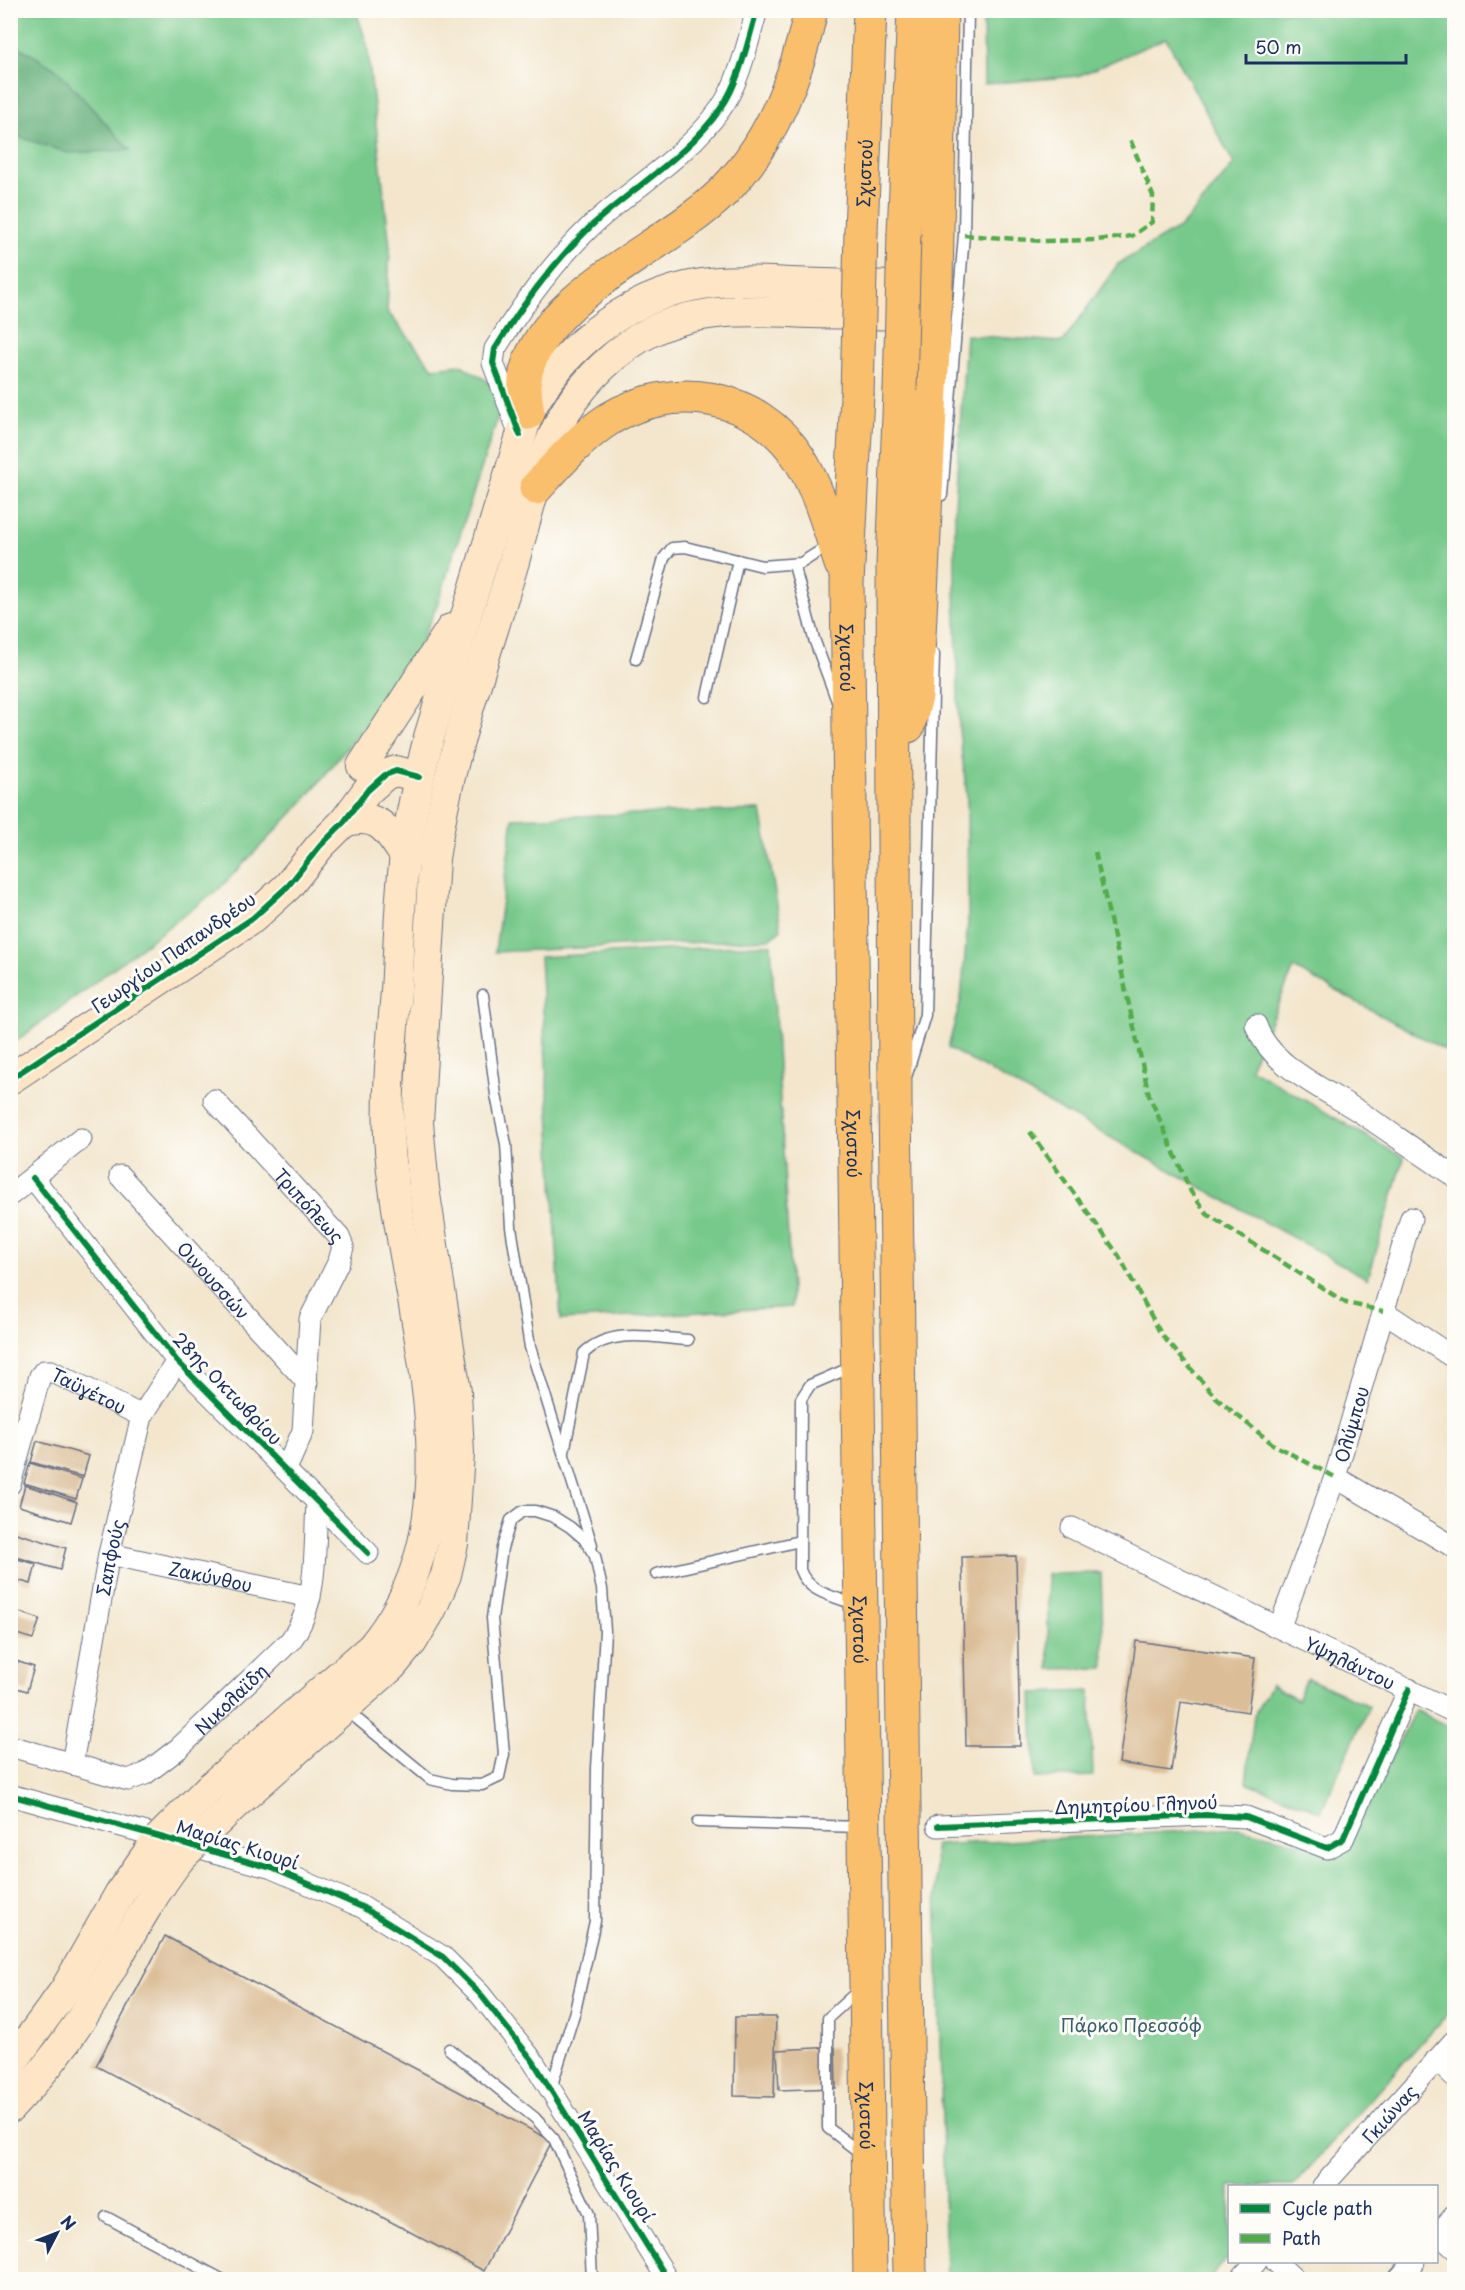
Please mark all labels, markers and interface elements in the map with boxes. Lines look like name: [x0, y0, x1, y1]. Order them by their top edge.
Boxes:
scale bar: [1246, 27, 1406, 65]
text: 50 m: [1255, 33, 1302, 60]
street label: Σχιστού: [848, 138, 878, 208]
street label: Σχιστού: [834, 623, 862, 692]
street label: Γεωργίου Παπανδρέου: [85, 885, 261, 1019]
street label: Σχιστού: [841, 1109, 869, 1178]
street label: Τριπόλεως: [269, 1162, 351, 1248]
street label: Οινουσσών: [172, 1235, 257, 1325]
street label: 28ης Οκτωβρίου: [167, 1325, 289, 1451]
street label: Ταϋγέτου: [47, 1360, 131, 1420]
street label: Ολύμπου: [1327, 1383, 1375, 1466]
street label: Σαπφούς: [88, 1516, 130, 1598]
street label: Ζακύνθου: [166, 1554, 255, 1598]
street label: Σχιστού: [847, 1595, 875, 1664]
street label: Υψηλάντου: [1301, 1629, 1400, 1695]
street label: Νικολαϊδη: [188, 1657, 273, 1740]
street label: Δημητρίου Γληνού: [1054, 1788, 1218, 1820]
street label: Μαρίας Κιουρί: [173, 1812, 303, 1876]
park label: Πάρκο Πρεσσόφ: [1060, 2011, 1202, 2038]
street label: Γκιώνας: [1355, 2078, 1423, 2149]
street label: Σχιστού: [854, 2081, 882, 2150]
street label: Μαρίας Κιουρί: [572, 2105, 662, 2228]
legend: [1228, 2185, 1438, 2263]
text: Cycle path: [1282, 2194, 1373, 2221]
north arrow: [27, 2203, 87, 2263]
text: N: [56, 2210, 82, 2235]
text: Path: [1282, 2224, 1321, 2251]

